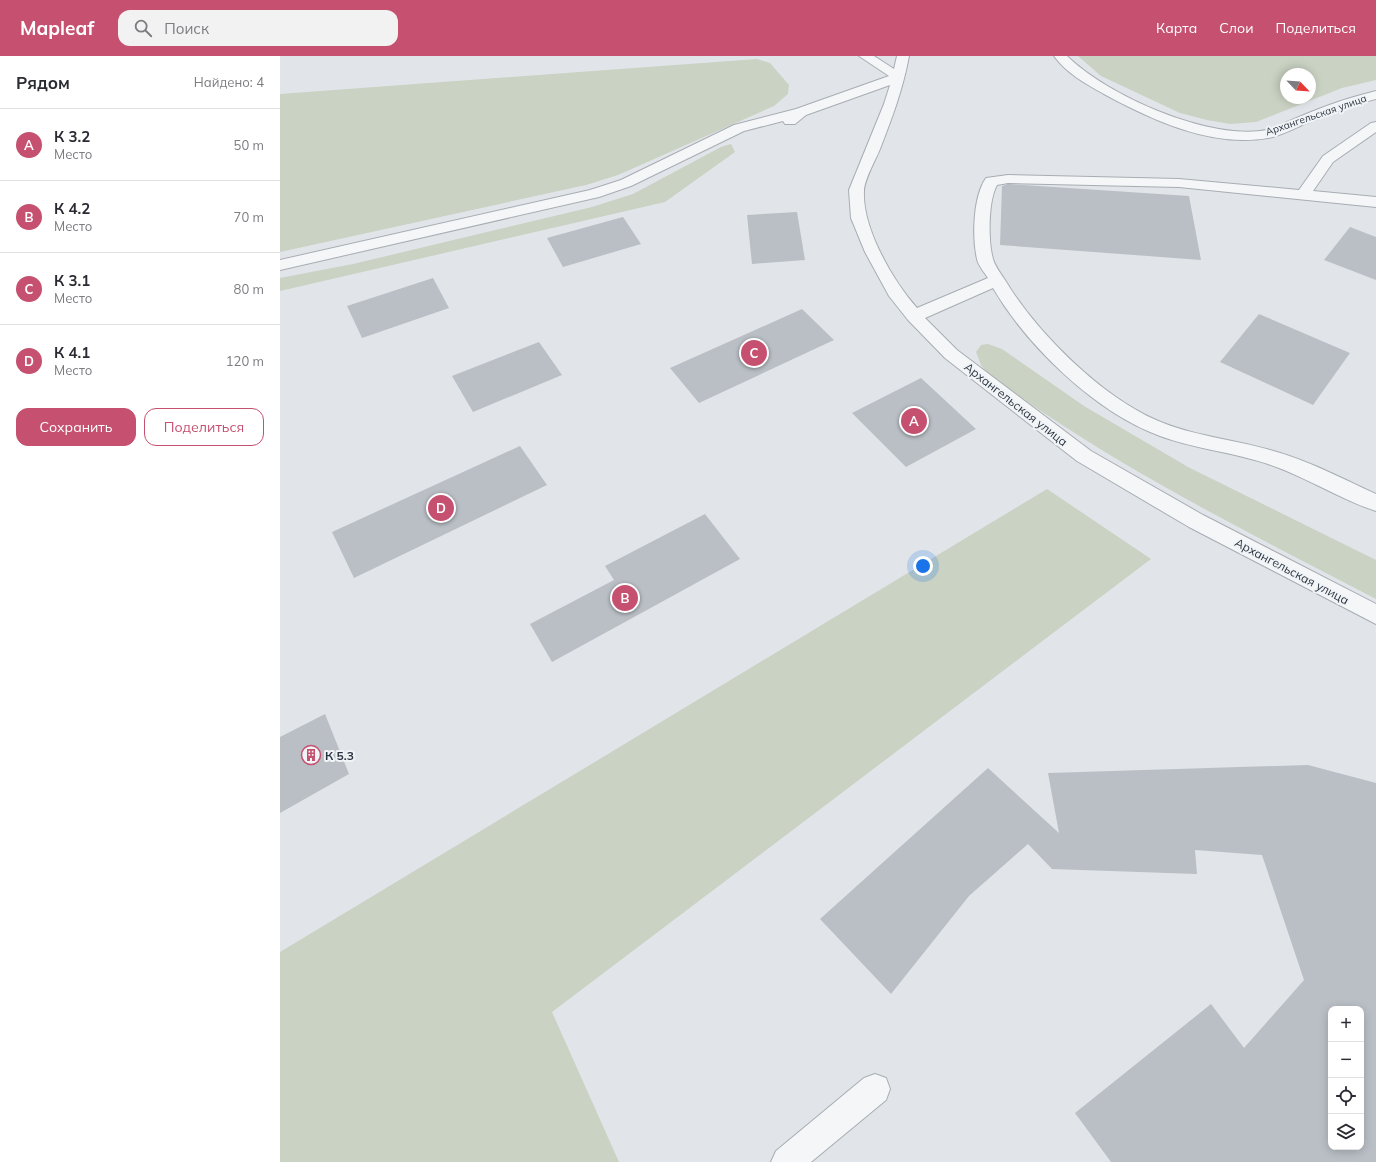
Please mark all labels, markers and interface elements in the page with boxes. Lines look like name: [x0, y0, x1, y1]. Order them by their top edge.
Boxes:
search box: [118, 10, 398, 46]
text: Mapleaf: [20, 16, 94, 40]
icon: search: [132, 17, 154, 39]
text: Поиск: [164, 19, 209, 38]
text: Карта: [1156, 19, 1197, 37]
text: Слои: [1219, 19, 1254, 37]
text: Поделиться: [1276, 19, 1356, 37]
north arrow: [1280, 68, 1316, 104]
text: Рядом: [16, 72, 70, 93]
text: Найдено: 4: [194, 74, 264, 90]
street label: Архангельская улица: [1264, 92, 1368, 138]
text: К 3.2: [54, 127, 90, 146]
text: A: [24, 137, 34, 153]
text: 50 m: [234, 137, 264, 153]
text: Место: [54, 146, 92, 162]
text: К 4.2: [54, 199, 90, 218]
text: B: [25, 209, 33, 225]
text: 70 m: [234, 209, 264, 225]
text: Место: [54, 218, 92, 234]
text: К 3.1: [54, 271, 90, 290]
text: C: [25, 281, 33, 297]
text: 80 m: [234, 281, 264, 297]
text: Место: [54, 290, 92, 306]
pin: C: [741, 338, 767, 368]
text: К 4.1: [54, 343, 90, 362]
text: D: [24, 353, 34, 369]
text: 120 m: [226, 353, 264, 369]
street label: Архангельская улица: [961, 359, 1071, 449]
text: Место: [54, 362, 92, 378]
pin: A: [901, 406, 927, 436]
button: Сохранить: [16, 408, 136, 446]
button: Поделиться: [144, 408, 264, 446]
pin: D: [428, 493, 454, 523]
street label: Архангельская улица: [1232, 535, 1352, 607]
your location: [913, 556, 933, 576]
pin: B: [612, 583, 638, 613]
building icon: К 5.3: [300, 744, 322, 766]
place label: К 5.3: [325, 748, 354, 763]
map controls: [1328, 1006, 1364, 1150]
button: +: [1328, 1006, 1364, 1042]
button: −: [1328, 1042, 1364, 1078]
button: locate: [1328, 1078, 1364, 1114]
button: layers: [1328, 1114, 1364, 1150]

